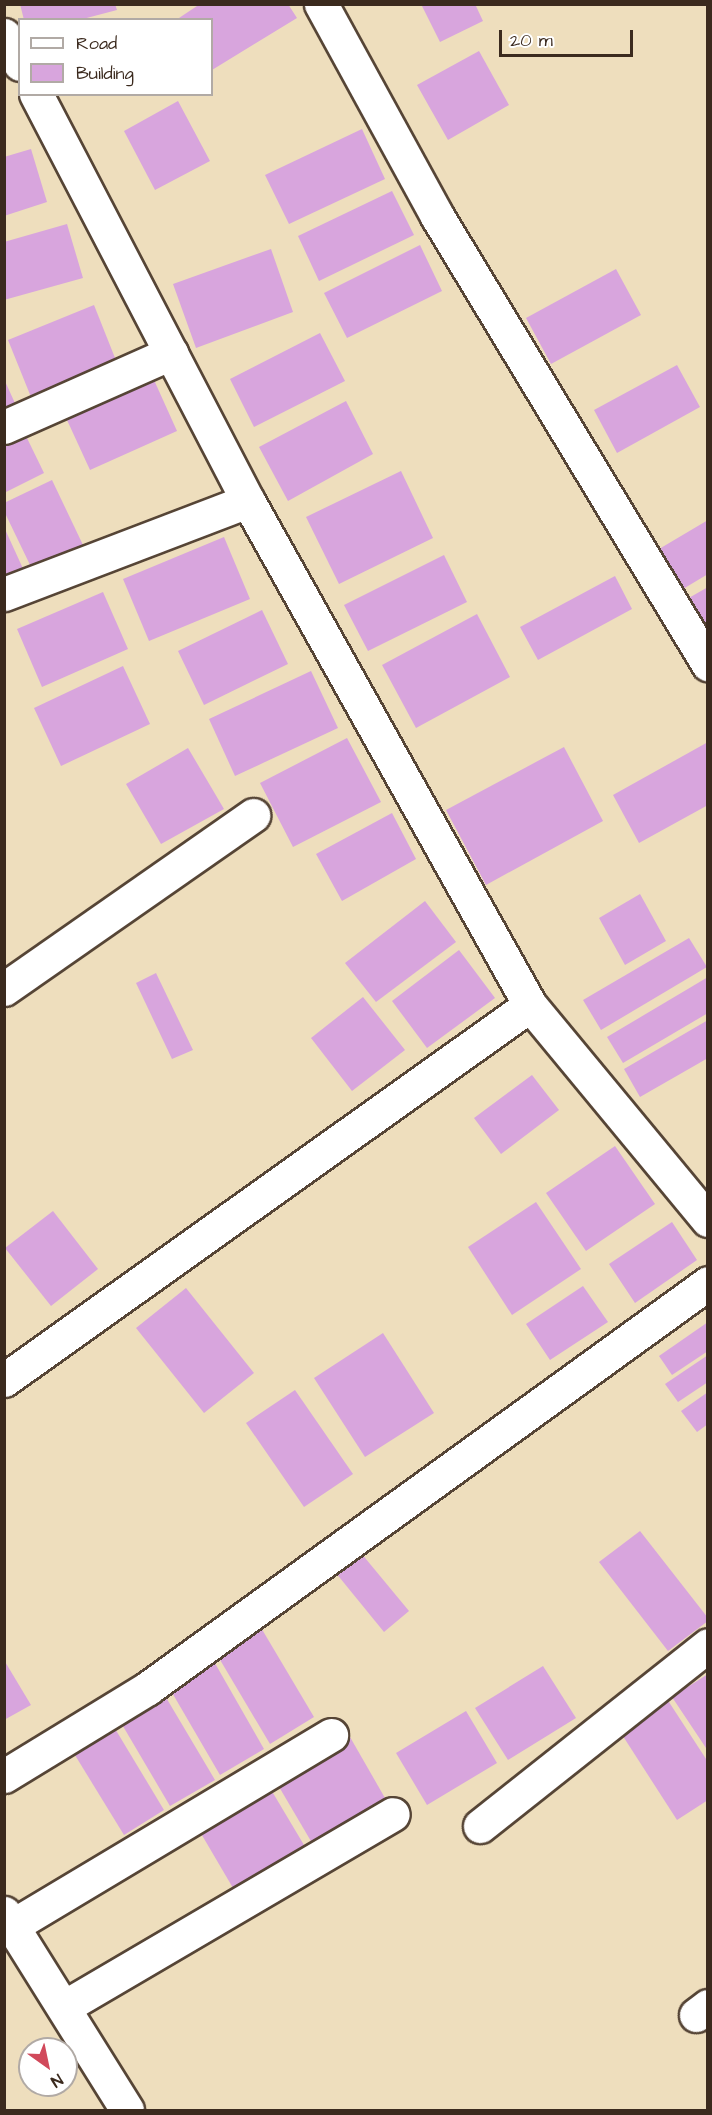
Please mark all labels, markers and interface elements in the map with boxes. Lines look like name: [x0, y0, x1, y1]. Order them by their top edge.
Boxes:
legend: [18, 18, 213, 96]
scale bar: [502, 18, 636, 56]
text: 20 m: [510, 28, 553, 53]
text: Road: [76, 31, 117, 56]
text: Building: [76, 61, 134, 86]
north arrow: [18, 2037, 78, 2097]
text: N: [47, 2068, 67, 2092]

